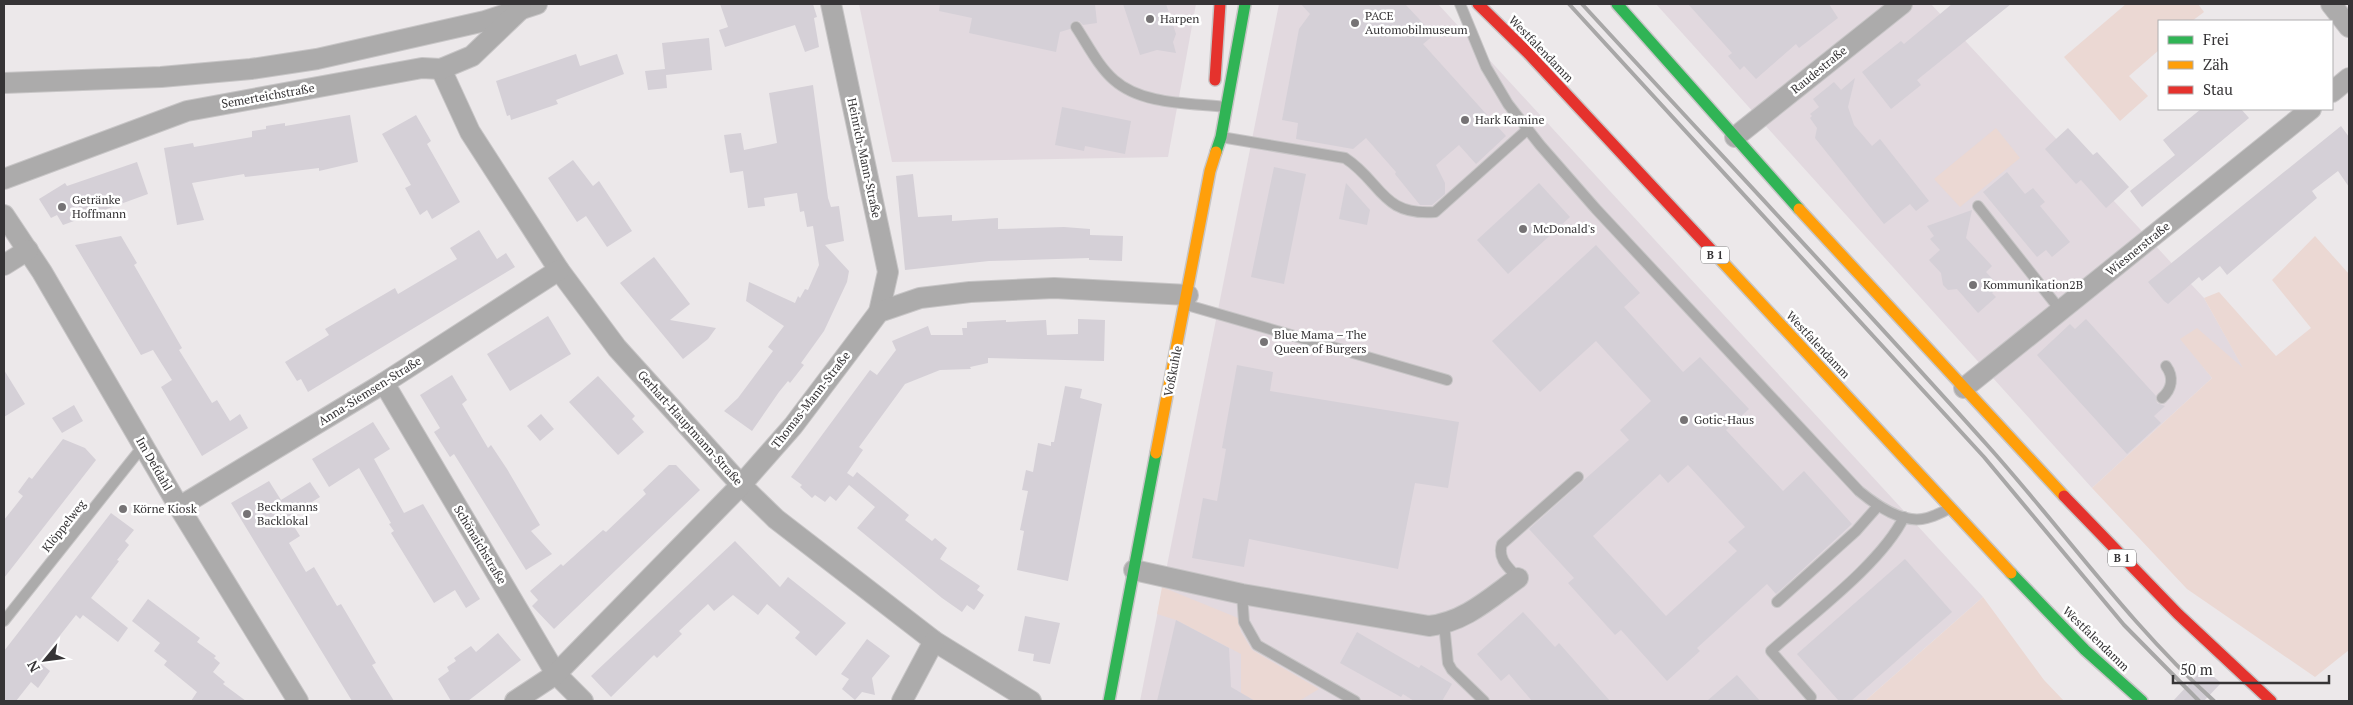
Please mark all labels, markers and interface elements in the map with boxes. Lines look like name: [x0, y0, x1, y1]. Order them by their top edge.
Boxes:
place label: PACE Automobilmuseum: [1365, 8, 1468, 37]
place label: Harpen: [1160, 11, 1199, 26]
street label: Westfalendamm: [1506, 12, 1577, 85]
marker: Harpen: [1144, 13, 1156, 25]
marker: PACE Automobilmuseum: [1349, 17, 1361, 29]
legend: [2158, 20, 2333, 110]
text: Frei: [2203, 29, 2229, 49]
street label: Raudestraße: [1788, 43, 1850, 97]
text: Zäh: [2203, 54, 2229, 74]
text: Stau: [2203, 79, 2233, 99]
street label: Semerteichstraße: [220, 80, 316, 111]
street label: Heinrich-Mann-Straße: [844, 96, 885, 219]
place label: Hark Kamine: [1475, 112, 1544, 127]
marker: Hark Kamine: [1459, 114, 1471, 126]
place label: Getränke Hoffmann: [72, 192, 126, 221]
marker: Getränke Hoffmann: [56, 201, 68, 213]
street label: Wiesnerstraße: [2103, 218, 2173, 279]
place label: McDonald's: [1533, 221, 1595, 236]
marker: McDonald's: [1517, 223, 1529, 235]
road number: B 1: [1701, 246, 1729, 264]
place label: Kommunikation2B: [1983, 277, 2083, 292]
marker: Kommunikation2B: [1967, 279, 1979, 291]
street label: Westfalendamm: [1783, 308, 1854, 382]
place label: Blue Mama – The Queen of Burgers: [1274, 327, 1367, 356]
marker: Blue Mama – The Queen of Burgers: [1258, 336, 1270, 348]
street label: Voßkuhle: [1160, 344, 1185, 397]
street label: Thomas-Mann-Straße: [768, 348, 853, 451]
street label: Anna-Siemsen-Straße: [315, 353, 424, 428]
street label: Gerhart-Hauptmann-Straße: [635, 367, 746, 488]
place label: Gotic-Haus: [1694, 412, 1754, 427]
marker: Gotic-Haus: [1678, 414, 1690, 426]
street label: Im Defdahl: [133, 434, 176, 494]
street label: Klöppelweg: [39, 496, 89, 555]
place label: Beckmanns Backlokal: [257, 499, 318, 528]
place label: Körne Kiosk: [133, 501, 198, 516]
marker: Körne Kiosk: [117, 503, 129, 515]
street label: Schönaichstraße: [451, 503, 510, 587]
marker: Beckmanns Backlokal: [241, 508, 253, 520]
road number: B 1: [2108, 550, 2136, 566]
street label: Westfalendamm: [2060, 603, 2133, 675]
north arrow: [20, 635, 70, 685]
scale bar: [2173, 652, 2329, 684]
text: N: [22, 657, 44, 676]
text: 50 m: [2180, 659, 2213, 679]

